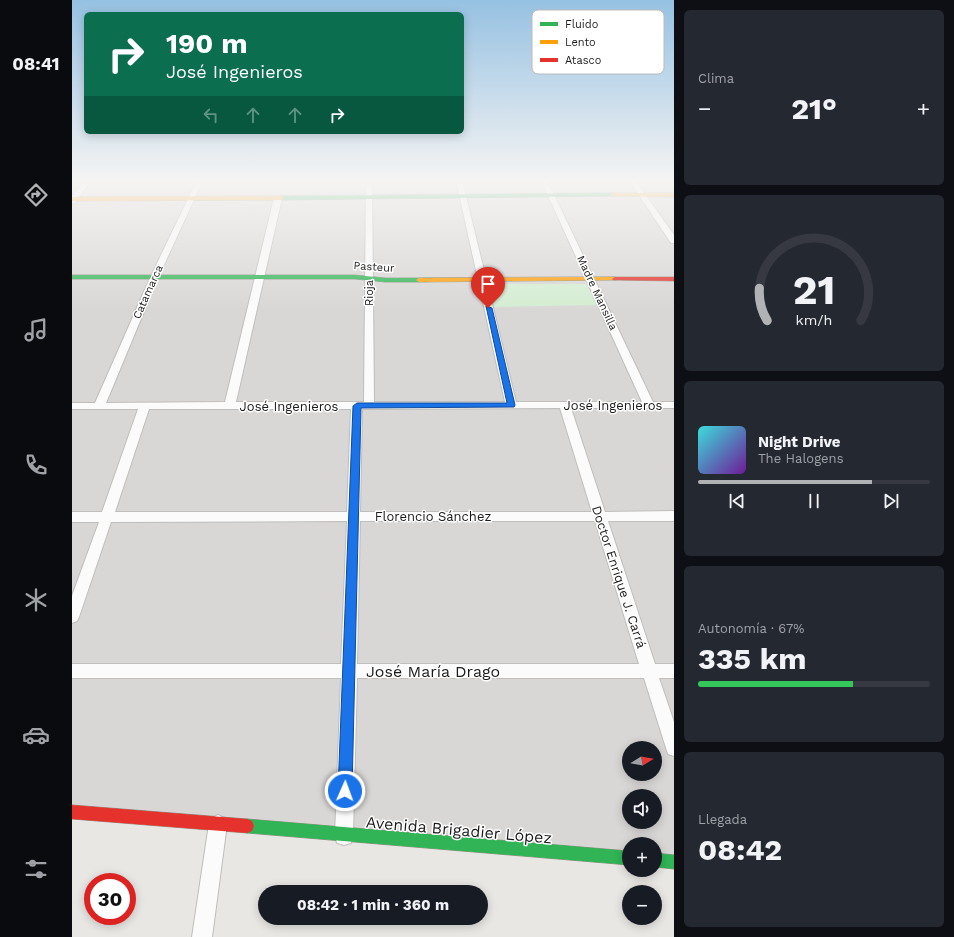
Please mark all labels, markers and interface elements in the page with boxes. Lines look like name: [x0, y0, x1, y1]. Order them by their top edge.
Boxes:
legend: [532, 10, 664, 74]
text: Fluido: [565, 18, 598, 31]
text: 190 m: [166, 27, 248, 60]
icon: right: [100, 28, 152, 80]
text: Lento: [565, 36, 596, 49]
text: 08:41: [12, 53, 60, 74]
text: Atasco: [565, 54, 601, 67]
text: José Ingenieros: [166, 61, 303, 82]
text: Clima: [698, 71, 734, 86]
text: 21°: [791, 91, 837, 126]
text: −: [698, 96, 711, 121]
text: +: [917, 96, 930, 121]
icon: left: [200, 104, 222, 126]
icon: ahead: [242, 104, 264, 126]
icon: ahead: [284, 104, 306, 126]
icon: right: [326, 104, 348, 126]
icon: directions: [22, 181, 50, 209]
street label: Madre Mansilla: [574, 254, 620, 332]
street label: Pasteur: [353, 259, 395, 275]
street label: Catamarca: [130, 263, 166, 321]
text: 21: [793, 265, 835, 314]
pin: [471, 267, 505, 308]
icon: arrive: [477, 273, 499, 295]
street label: Rioja: [363, 280, 376, 306]
text: km/h: [796, 312, 832, 328]
icon: music: [22, 316, 50, 344]
street label: José Ingenieros: [564, 398, 663, 413]
street label: José Ingenieros: [240, 399, 339, 414]
text: Night Drive: [758, 433, 841, 451]
icon: phone: [22, 451, 50, 479]
text: The Halogens: [758, 451, 844, 466]
icon: previous: [726, 490, 748, 512]
icon: pause: [803, 490, 825, 512]
icon: next: [880, 490, 902, 512]
street label: Doctor Enrique J. Carrá: [589, 504, 649, 651]
street label: Florencio Sánchez: [375, 509, 491, 524]
icon: climate: [22, 586, 50, 614]
text: Autonomía · 67%: [698, 621, 804, 636]
text: 335 km: [698, 641, 807, 676]
street label: José María Drago: [366, 662, 500, 681]
icon: car: [22, 721, 50, 749]
north arrow: [622, 741, 662, 781]
map controls: [622, 741, 662, 925]
position arrow: [324, 770, 366, 812]
button: sound: [622, 789, 662, 829]
street label: Avenida Brigadier López: [365, 812, 553, 848]
text: Llegada: [698, 812, 747, 827]
text: 08:42: [698, 832, 782, 867]
button: +: [622, 837, 662, 877]
icon: filters: [22, 855, 50, 883]
speed limit sign: 30: [84, 873, 136, 925]
button: −: [622, 885, 662, 925]
text: 08:42 · 1 min · 360 m: [297, 896, 449, 914]

